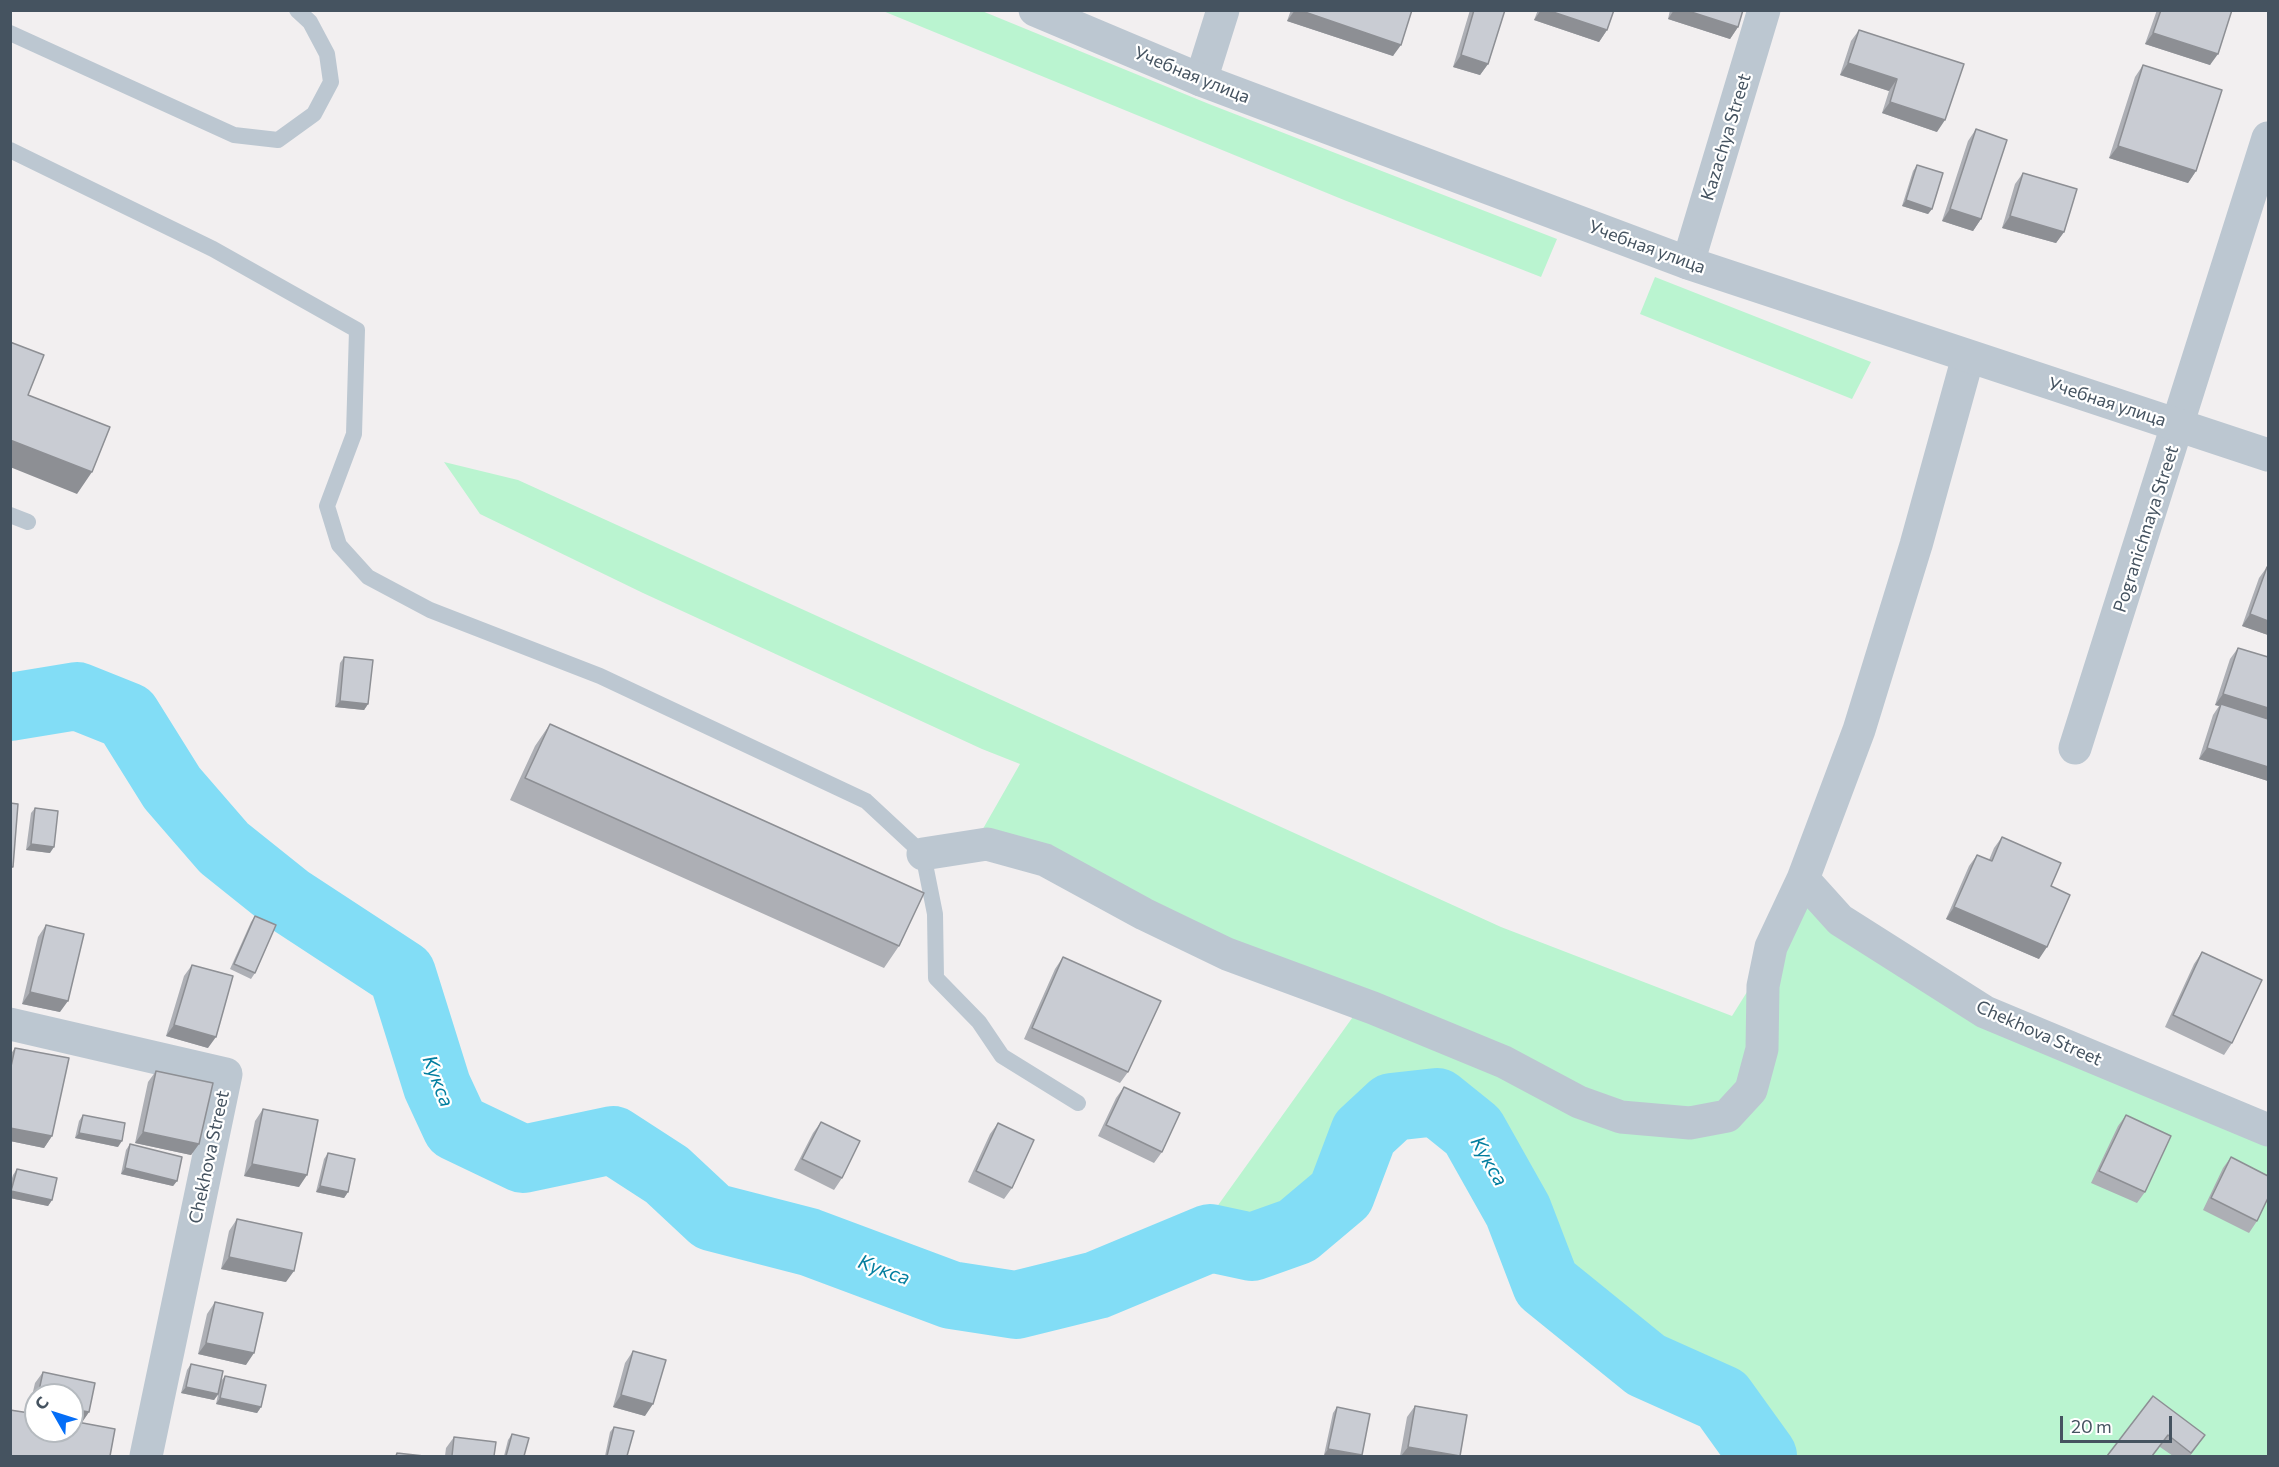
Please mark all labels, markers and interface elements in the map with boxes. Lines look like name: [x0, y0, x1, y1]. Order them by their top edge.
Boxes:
street label: Учебная улица: [1131, 42, 1253, 108]
street label: Kazachya Street: [1696, 71, 1756, 203]
street label: Учебная улица: [1586, 216, 1708, 278]
street label: Учебная улица: [2045, 373, 2169, 431]
street label: Pogranichnaya Street: [2109, 443, 2183, 615]
street label: Chekhova Street: [1973, 996, 2105, 1070]
water label: Кукса: [417, 1052, 459, 1110]
street label: Chekhova Street: [184, 1089, 234, 1225]
water label: Кукса: [1465, 1132, 1513, 1190]
water label: Кукса: [855, 1250, 913, 1290]
north arrow: [24, 1383, 84, 1443]
text: С: [30, 1392, 52, 1413]
scale bar: [2063, 1404, 2176, 1442]
text: 20 m: [2071, 1415, 2112, 1437]

